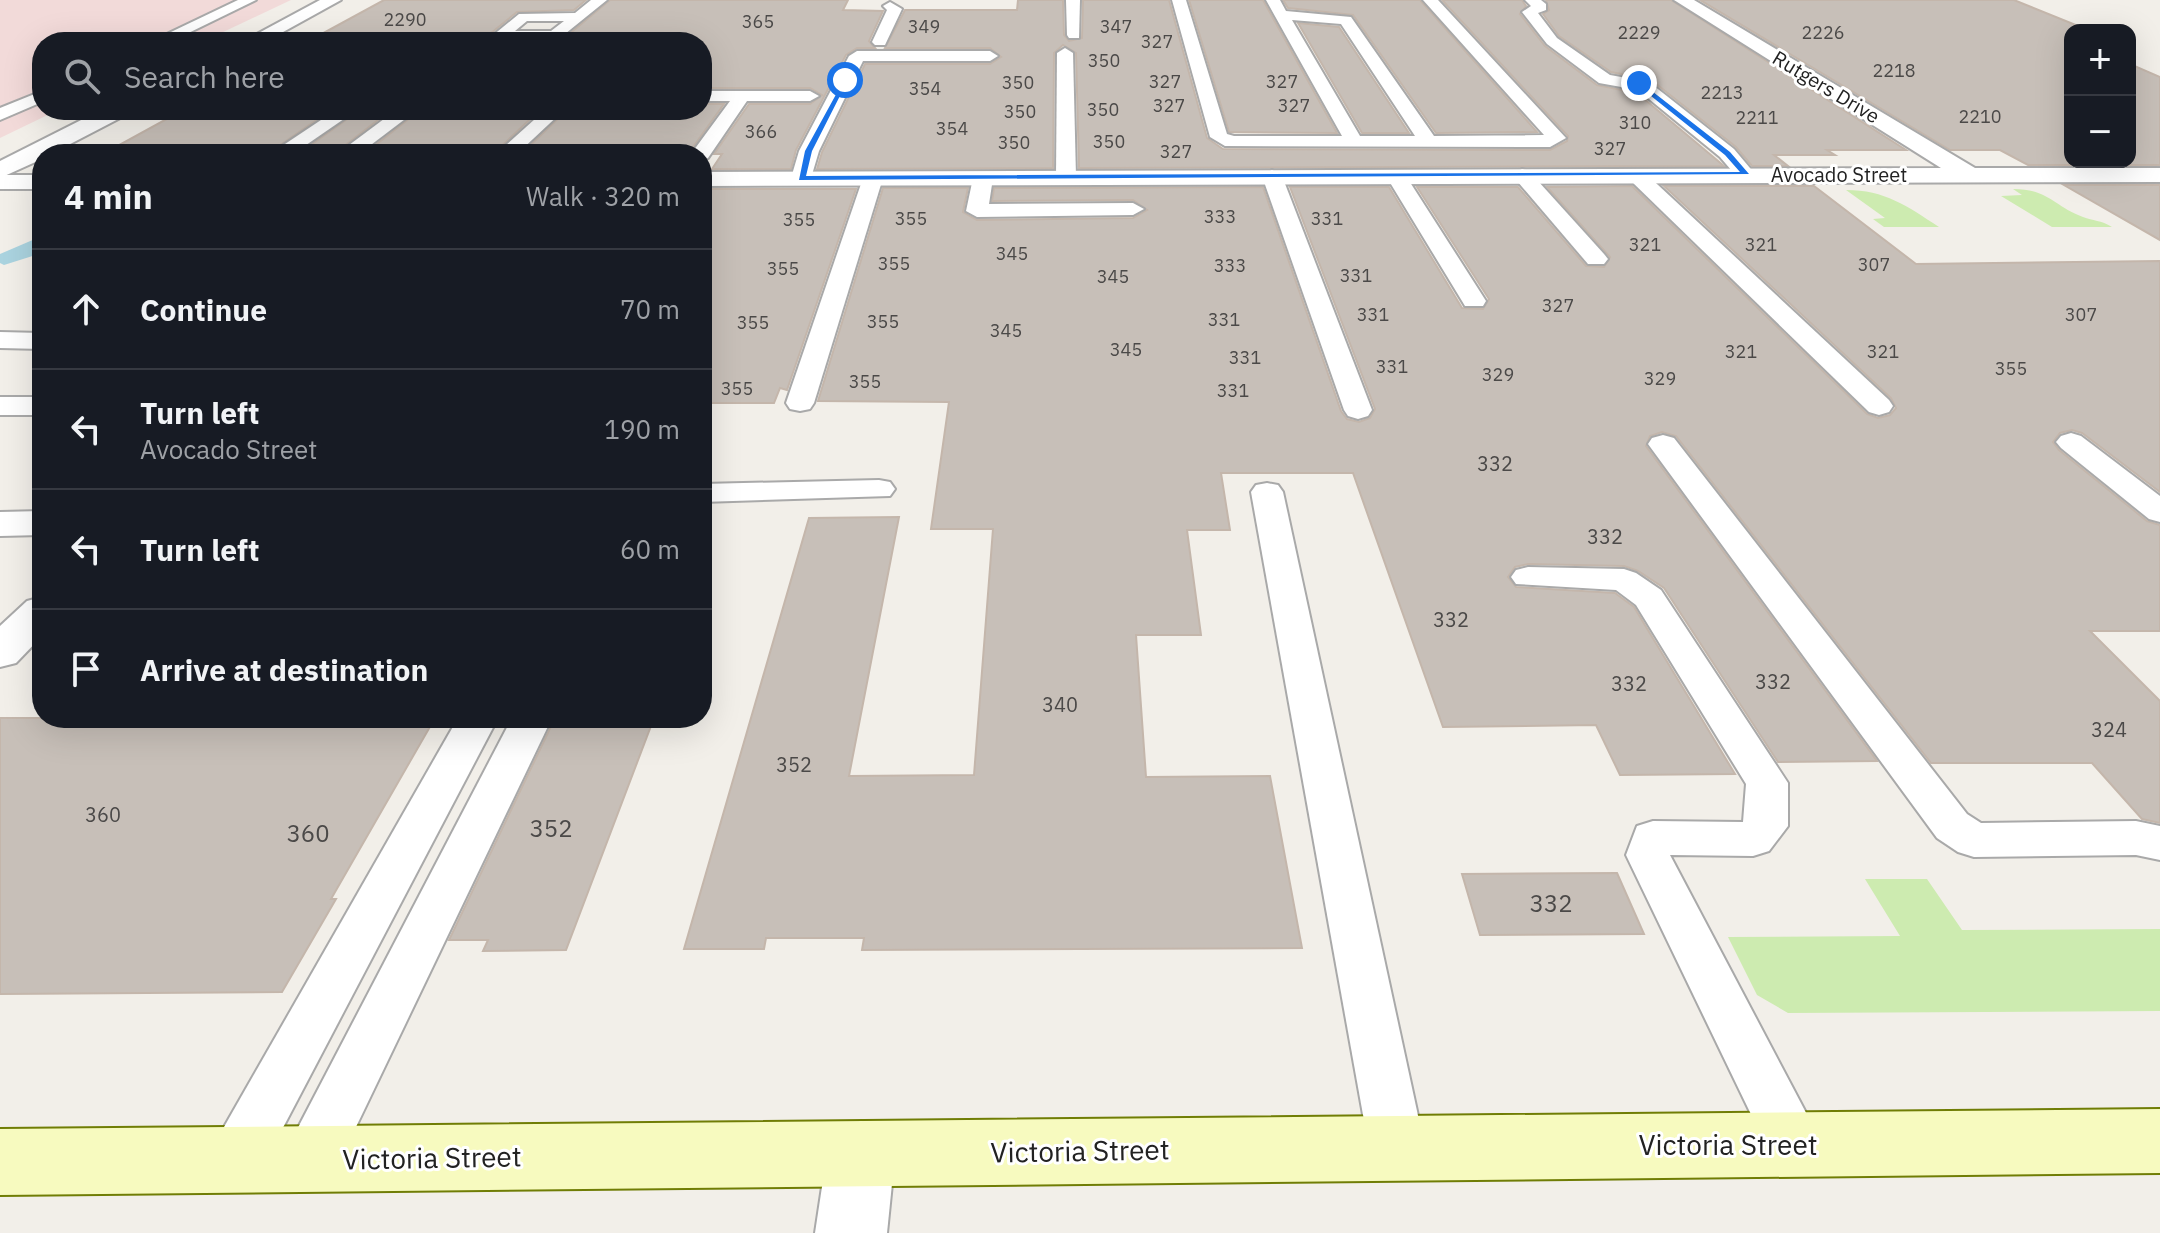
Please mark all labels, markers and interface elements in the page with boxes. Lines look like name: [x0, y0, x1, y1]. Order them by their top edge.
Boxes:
house number: 2290: [383, 8, 427, 31]
house number: 365: [742, 10, 774, 33]
house number: 349: [908, 15, 940, 38]
house number: 347: [1100, 15, 1132, 38]
house number: 2229: [1617, 21, 1661, 44]
house number: 2226: [1801, 21, 1845, 44]
map controls: [2064, 24, 2136, 168]
button: +: [2064, 24, 2136, 96]
house number: 327: [1141, 30, 1173, 53]
search box: [32, 32, 712, 120]
street label: Rutgers Drive: [1768, 44, 1885, 129]
house number: 350: [1088, 49, 1120, 72]
icon: search: [60, 54, 104, 98]
text: Search here: [124, 57, 285, 96]
house number: 2218: [1872, 59, 1916, 82]
route start: [827, 62, 863, 98]
route end: [1621, 65, 1657, 101]
house number: 327: [1149, 70, 1181, 93]
house number: 327: [1266, 70, 1298, 93]
house number: 350: [1002, 71, 1034, 94]
house number: 354: [909, 77, 941, 100]
house number: 2213: [1700, 81, 1744, 104]
house number: 327: [1153, 94, 1185, 117]
house number: 327: [1278, 94, 1310, 117]
button: −: [2064, 96, 2136, 168]
house number: 350: [1087, 98, 1119, 121]
house number: 350: [1004, 100, 1036, 123]
house number: 2210: [1958, 105, 2002, 128]
house number: 2211: [1735, 106, 1779, 129]
house number: 310: [1619, 111, 1651, 134]
house number: 354: [936, 117, 968, 140]
house number: 366: [745, 120, 777, 143]
house number: 350: [1093, 130, 1125, 153]
house number: 350: [998, 131, 1030, 154]
house number: 327: [1594, 137, 1626, 160]
house number: 327: [1160, 140, 1192, 163]
street label: Avocado Street: [1771, 161, 1907, 188]
text: 4 min: [64, 174, 153, 218]
text: Walk · 320 m: [526, 179, 680, 213]
house number: 333: [1204, 205, 1236, 228]
house number: 355: [895, 207, 927, 230]
house number: 331: [1311, 207, 1343, 230]
house number: 355: [783, 208, 815, 231]
house number: 321: [1629, 233, 1661, 256]
house number: 321: [1745, 233, 1777, 256]
house number: 345: [996, 242, 1028, 265]
house number: 355: [878, 252, 910, 275]
house number: 307: [1858, 253, 1890, 276]
house number: 333: [1214, 254, 1246, 277]
house number: 355: [767, 257, 799, 280]
house number: 331: [1340, 264, 1372, 287]
house number: 345: [1097, 265, 1129, 288]
icon: ahead: [64, 287, 108, 331]
text: Continue: [140, 290, 267, 329]
text: 70 m: [620, 292, 680, 326]
house number: 327: [1542, 294, 1574, 317]
house number: 331: [1357, 303, 1389, 326]
house number: 307: [2065, 303, 2097, 326]
house number: 331: [1208, 308, 1240, 331]
house number: 355: [867, 310, 899, 333]
house number: 355: [737, 311, 769, 334]
house number: 345: [990, 319, 1022, 342]
house number: 345: [1110, 338, 1142, 361]
house number: 321: [1725, 340, 1757, 363]
house number: 321: [1867, 340, 1899, 363]
house number: 331: [1229, 346, 1261, 369]
house number: 331: [1376, 355, 1408, 378]
house number: 355: [1995, 357, 2027, 380]
house number: 329: [1482, 363, 1514, 386]
house number: 329: [1644, 367, 1676, 390]
house number: 355: [849, 370, 881, 393]
house number: 355: [721, 377, 753, 400]
house number: 331: [1217, 379, 1249, 402]
text: Turn left: [140, 393, 259, 432]
icon: left: [64, 407, 108, 451]
text: 190 m: [604, 412, 680, 446]
text: Avocado Street: [140, 432, 317, 466]
house number: 332: [1477, 450, 1513, 477]
house number: 332: [1587, 523, 1623, 550]
icon: left: [64, 527, 108, 571]
text: Turn left: [140, 530, 259, 569]
text: 60 m: [620, 532, 680, 566]
house number: 332: [1433, 606, 1469, 633]
icon: arrive: [64, 647, 108, 691]
text: Arrive at destination: [140, 650, 428, 689]
house number: 332: [1755, 668, 1791, 695]
house number: 332: [1611, 670, 1647, 697]
house number: 340: [1042, 691, 1078, 718]
house number: 324: [2091, 716, 2127, 743]
house number: 352: [776, 751, 812, 778]
house number: 360: [85, 801, 121, 828]
house number: 352: [529, 812, 573, 844]
house number: 360: [286, 817, 330, 849]
house number: 332: [1529, 887, 1573, 919]
street label: Victoria Street: [1638, 1126, 1818, 1163]
street label: Victoria Street: [990, 1130, 1170, 1171]
street label: Victoria Street: [342, 1137, 522, 1178]

